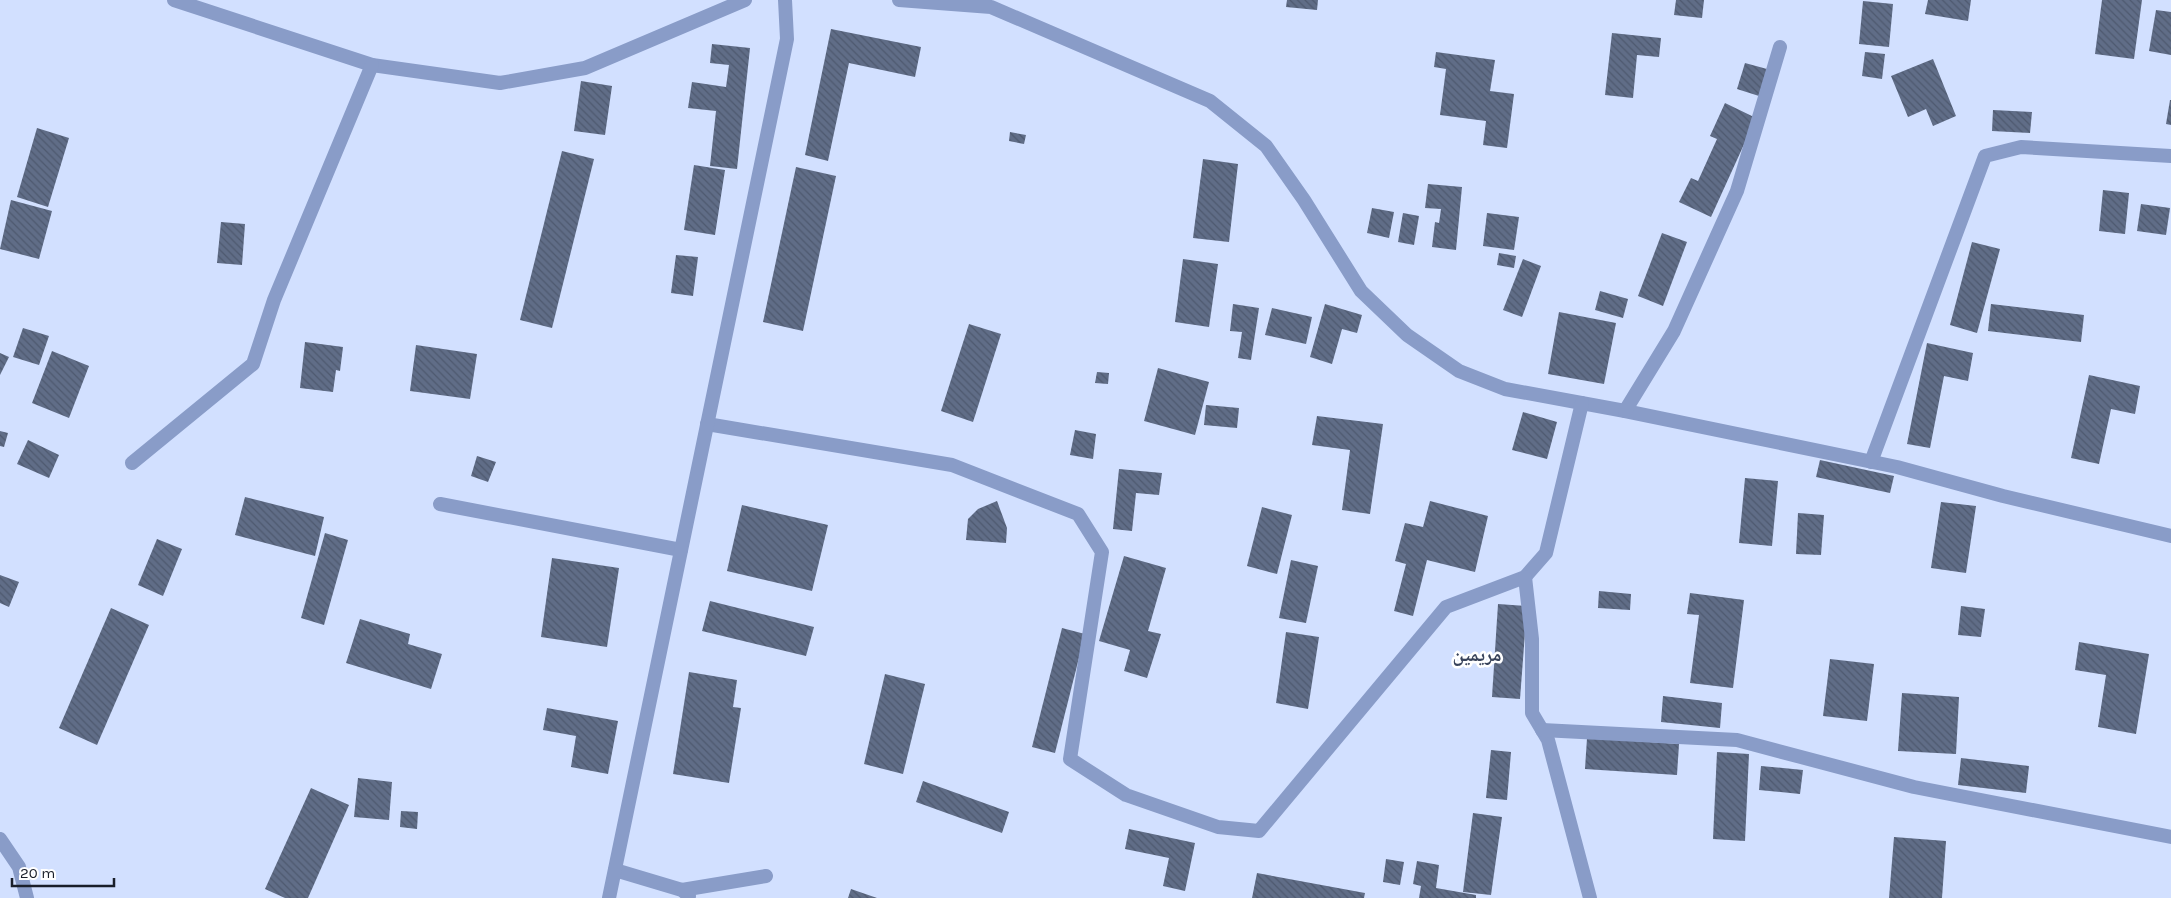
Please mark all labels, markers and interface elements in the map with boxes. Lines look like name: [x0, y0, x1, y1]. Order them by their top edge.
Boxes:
district label: مريمين: [1452, 644, 1502, 666]
scale bar: [12, 856, 115, 888]
text: 20 m: [20, 864, 55, 882]

